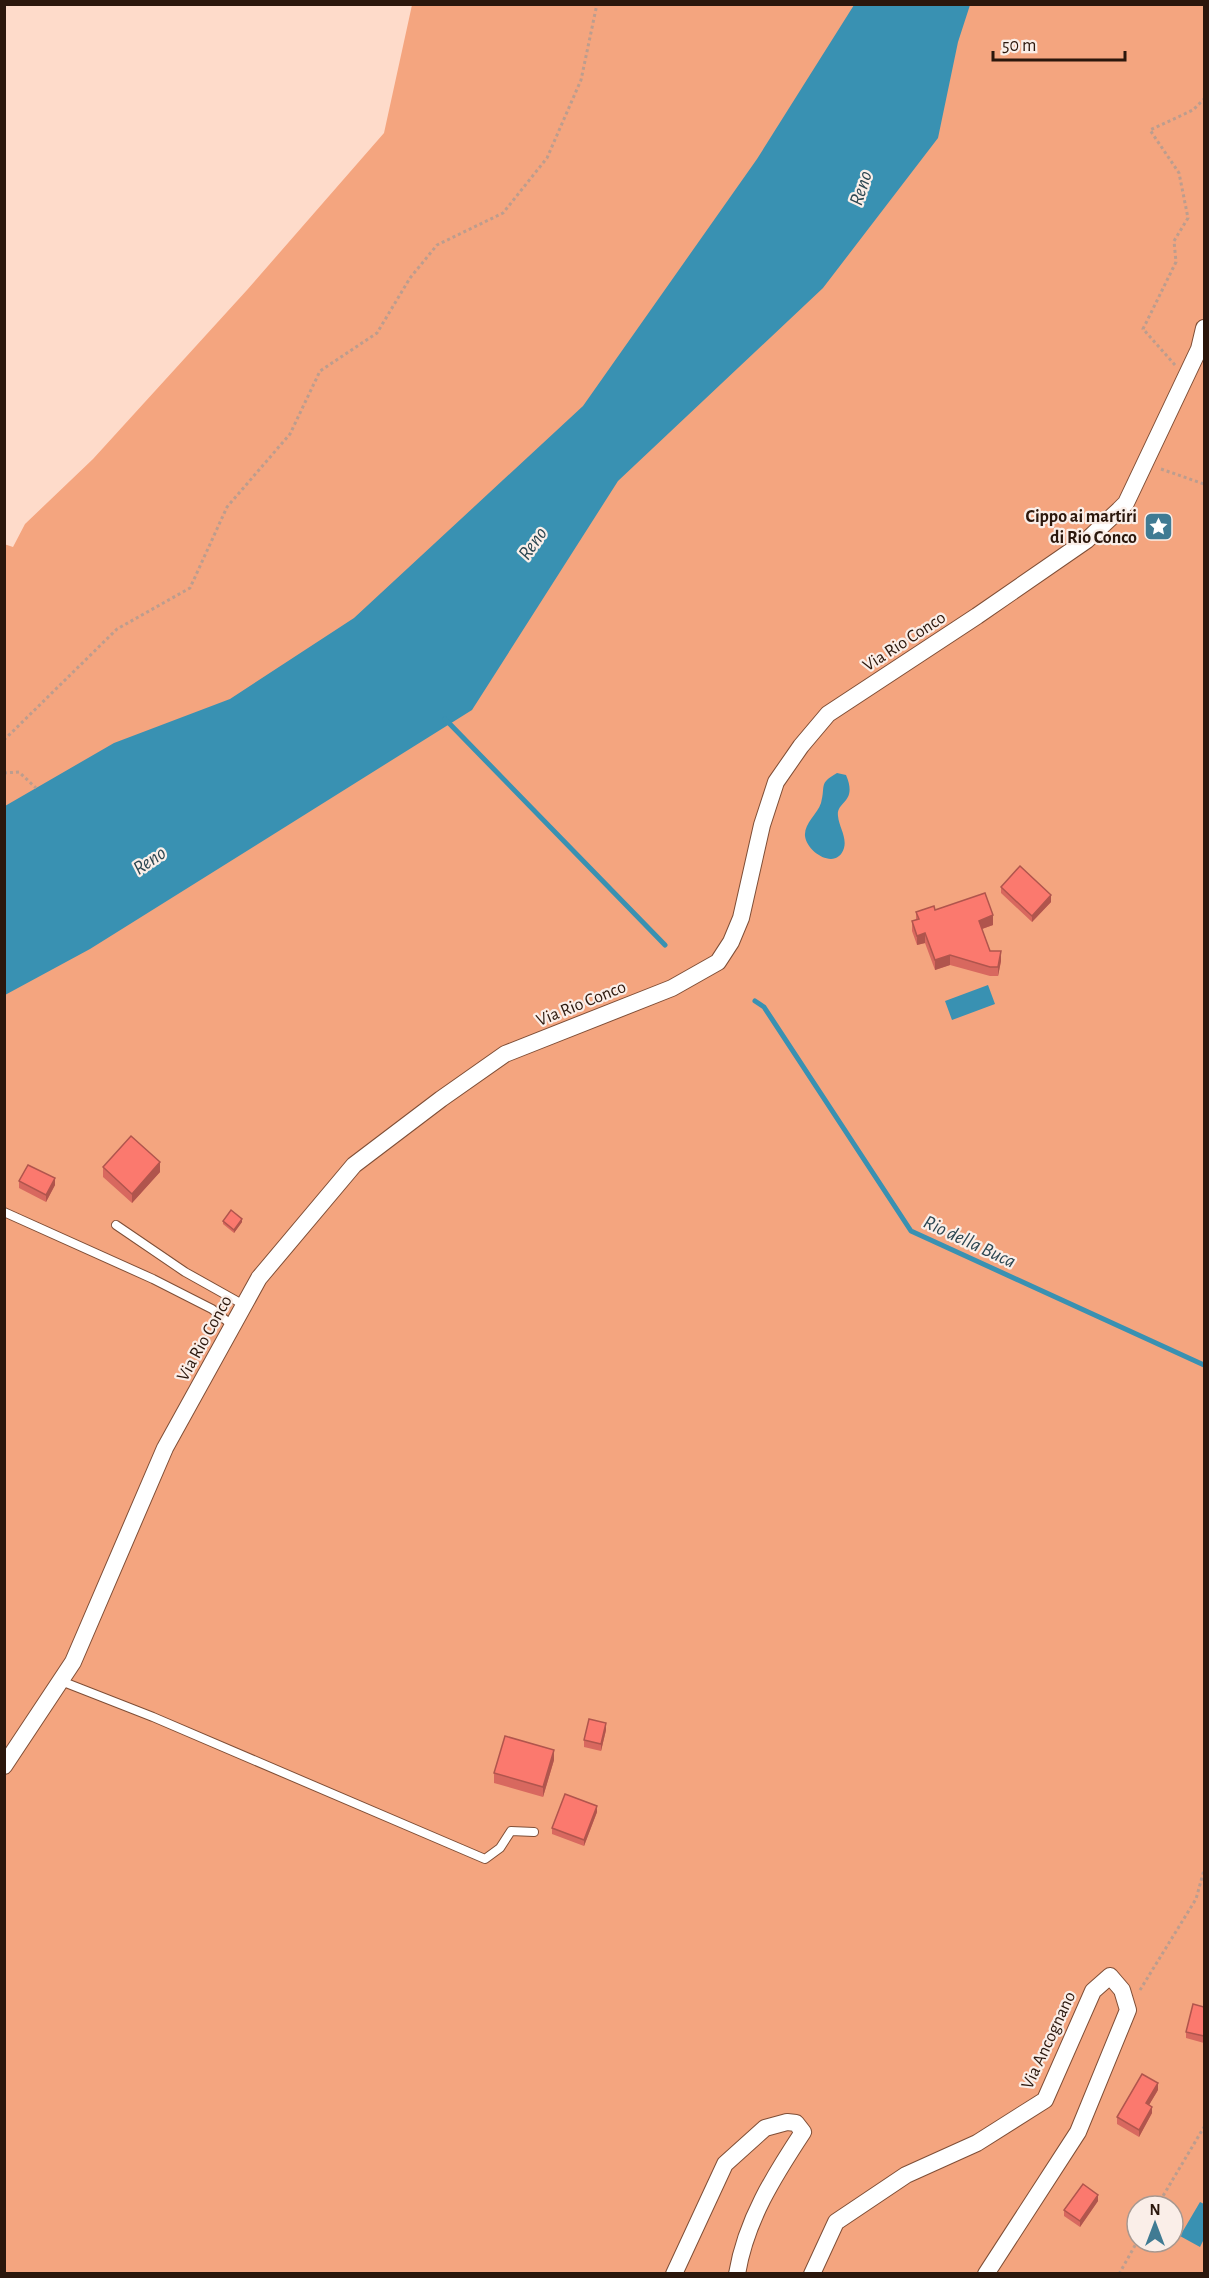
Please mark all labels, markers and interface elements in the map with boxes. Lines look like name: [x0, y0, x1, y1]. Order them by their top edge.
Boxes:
scale bar: [993, 24, 1125, 62]
text: 50 m: [1002, 37, 1036, 55]
water label: Reno: [846, 169, 876, 208]
place label: Cippo ai martiri di Rio Conco: [1026, 508, 1137, 547]
place icon: Cippo ai martiri di Rio Conco: [1142, 510, 1174, 542]
water label: Reno: [515, 524, 551, 564]
street label: Via Rio Conco: [860, 608, 949, 675]
water label: Reno: [129, 843, 170, 879]
street label: Via Rio Conco: [534, 978, 629, 1030]
water label: Rio della Buca: [920, 1212, 1019, 1272]
street label: Via Rio Conco: [174, 1293, 236, 1384]
street label: Via Ancognano: [1018, 1989, 1079, 2092]
north arrow: [1125, 2194, 1185, 2254]
text: N: [1149, 2202, 1161, 2218]

